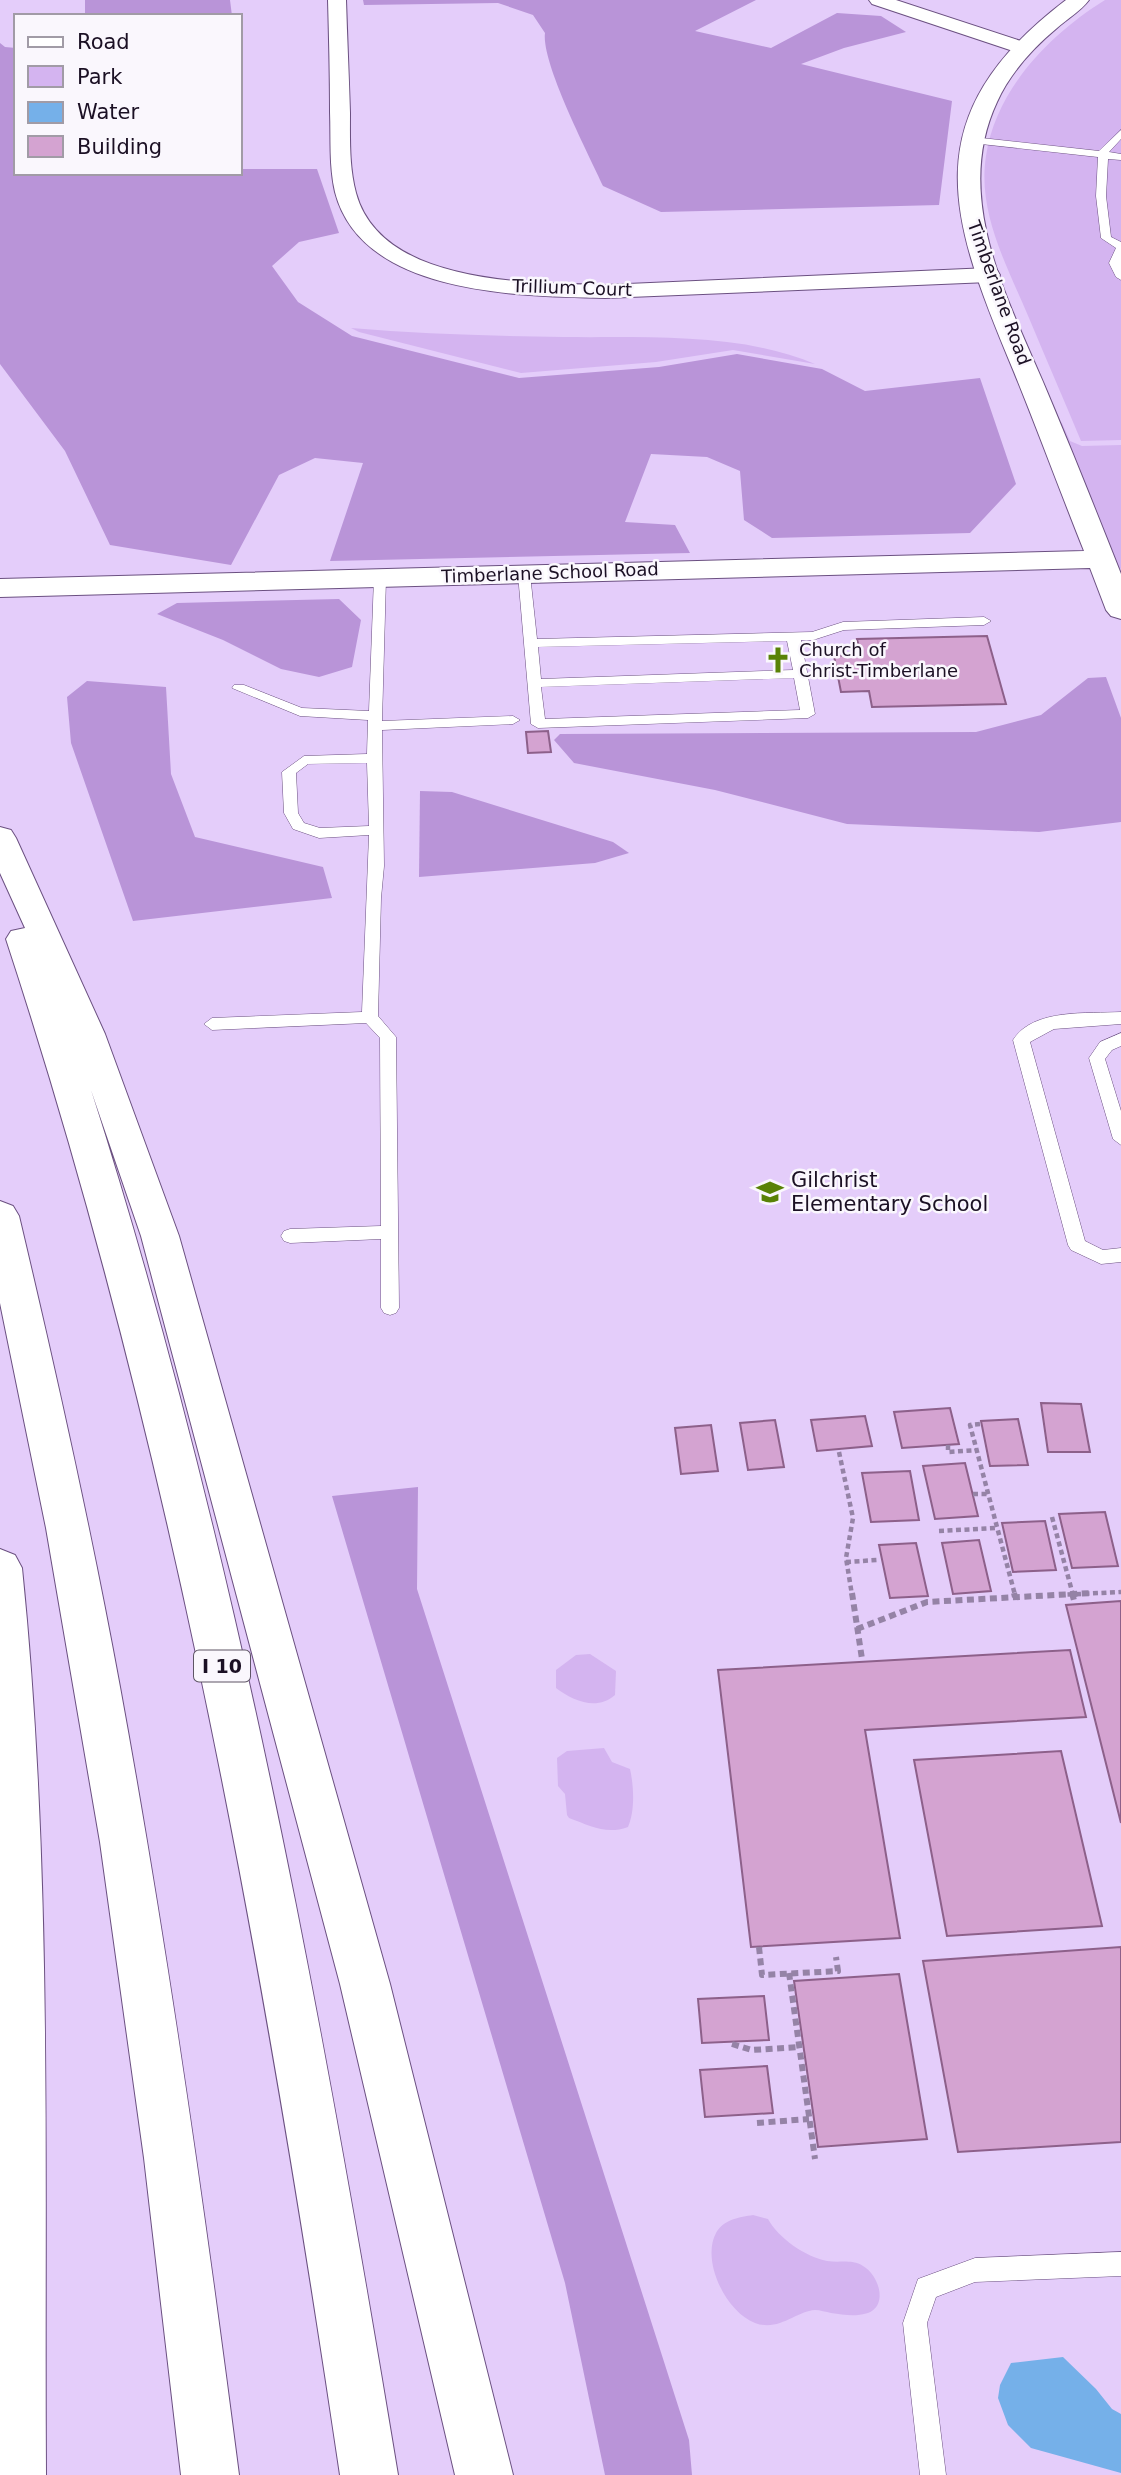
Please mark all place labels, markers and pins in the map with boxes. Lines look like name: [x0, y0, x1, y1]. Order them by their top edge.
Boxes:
place label: Church of Christ-Timberlane: [799, 639, 958, 681]
church icon: Church of Christ-Timberlane: [763, 645, 793, 675]
place label: Gilchrist Elementary School: [791, 1168, 988, 1216]
school or university icon: Gilchrist Elementary School: [755, 1177, 785, 1207]

